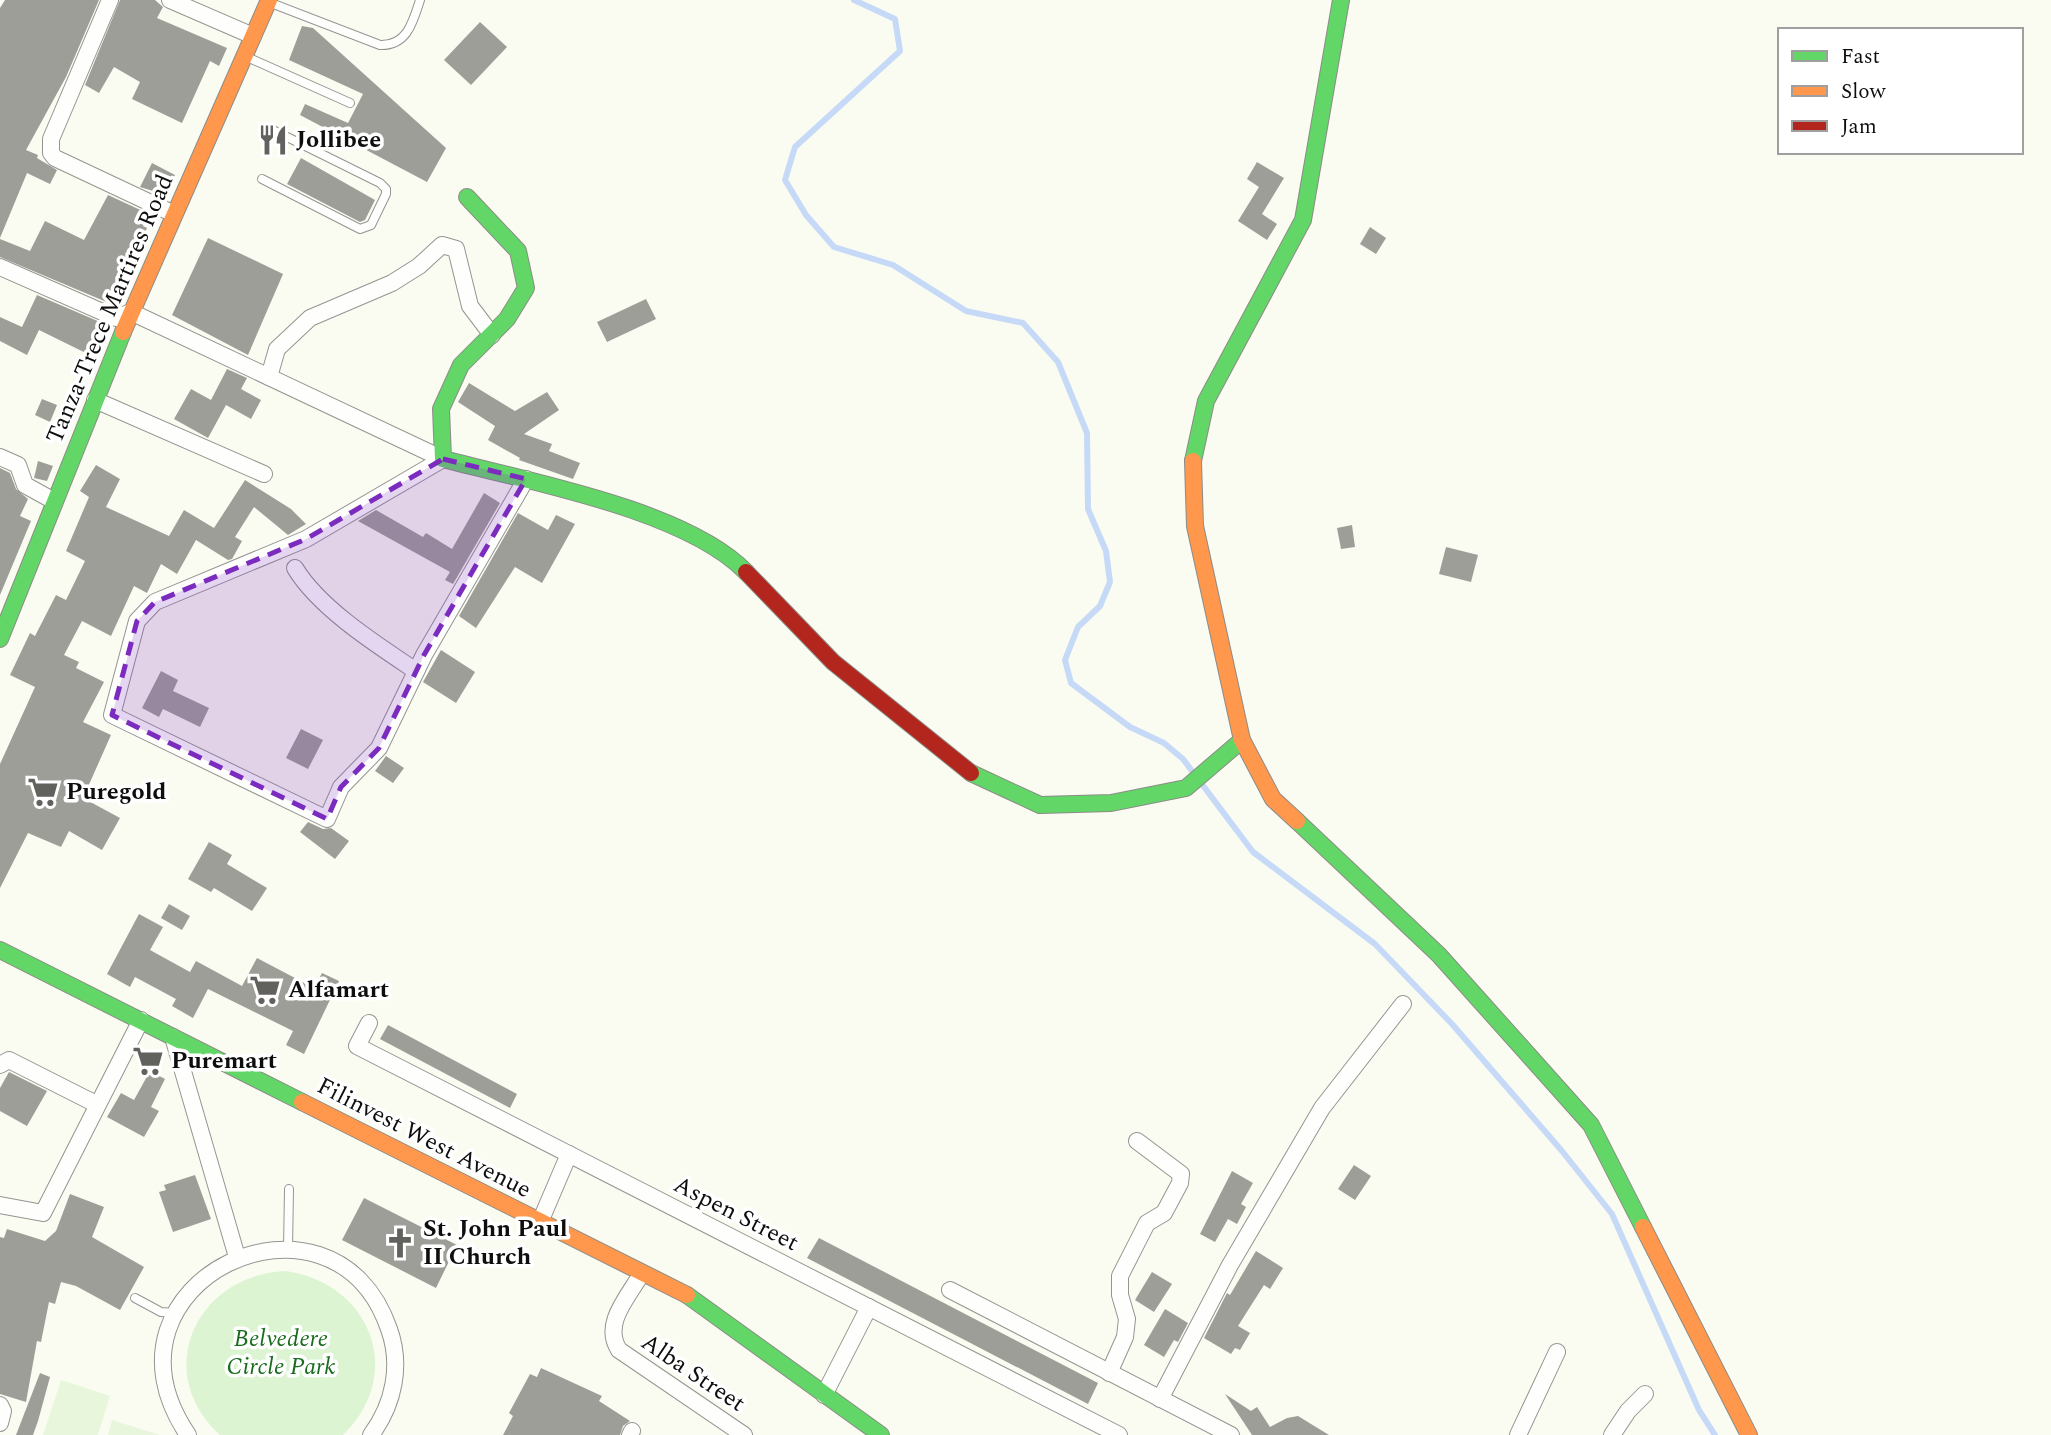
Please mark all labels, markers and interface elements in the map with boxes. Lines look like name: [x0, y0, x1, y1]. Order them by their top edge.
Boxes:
legend: [1778, 28, 2023, 154]
text: Fast: [1841, 41, 1880, 73]
text: Slow: [1841, 76, 1887, 108]
text: Jam: [1841, 111, 1877, 143]
place label: Jollibee: [296, 122, 381, 158]
restaurant icon: Jollibee: [256, 123, 290, 157]
street label: Tanza-Trece Martires Road: [37, 169, 183, 449]
place label: Puregold: [66, 774, 167, 810]
supermarket icon: Puregold: [26, 775, 60, 809]
place label: Alfamart: [288, 972, 389, 1008]
supermarket icon: Alfamart: [248, 973, 282, 1007]
place label: Puremart: [171, 1043, 277, 1079]
supermarket icon: Puremart: [131, 1044, 165, 1078]
street label: Filinvest West Avenue: [310, 1068, 538, 1208]
street label: Aspen Street: [667, 1167, 805, 1261]
place label: St. John Paul II Church: [423, 1211, 568, 1275]
church icon: St. John Paul II Church: [383, 1226, 417, 1260]
park label: Belvedere Circle Park: [226, 1321, 336, 1385]
street label: Alba Street: [634, 1325, 752, 1421]

